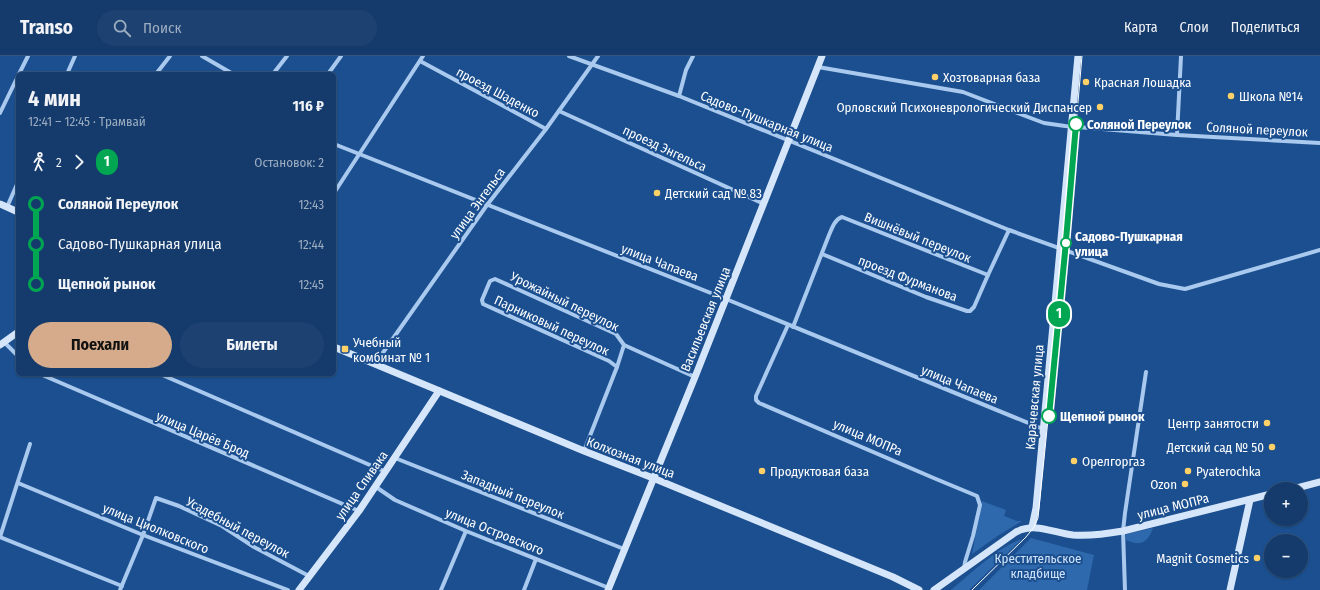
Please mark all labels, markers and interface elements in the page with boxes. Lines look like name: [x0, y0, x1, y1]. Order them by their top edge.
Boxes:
search box: [97, 10, 377, 46]
text: Transo: [20, 16, 73, 39]
icon: search: [111, 17, 133, 39]
text: Поиск: [143, 19, 181, 37]
text: Карта: [1124, 19, 1158, 36]
text: Слои: [1180, 19, 1209, 36]
text: Поделиться: [1231, 19, 1300, 36]
street label: проезд Шаденко: [454, 64, 542, 121]
place label: Хозтоварная база: [943, 70, 1041, 85]
marker: Хозтоварная база: [930, 72, 940, 82]
place label: Красная Лошадка: [1094, 75, 1191, 90]
marker: Красная Лошадка: [1081, 77, 1091, 87]
text: 4 мин: [28, 85, 81, 112]
street label: Садово-Пушкарная улица: [698, 88, 835, 155]
place label: Школа №14: [1239, 89, 1303, 104]
marker: Школа №14: [1226, 91, 1236, 101]
text: 116 ₽: [292, 97, 324, 115]
place label: Орловский Психоневрологический Диспансер: [836, 100, 1092, 115]
marker: Орловский Психоневрологический Диспансер: [1095, 102, 1105, 112]
text: 12:41 – 12:45 · Трамвай: [28, 114, 146, 129]
marker: Соляной Переулок: [1068, 116, 1084, 132]
place label: Соляной Переулок: [1087, 117, 1192, 132]
street label: Соляной переулок: [1206, 119, 1308, 140]
street label: проезд Энгельса: [621, 122, 709, 174]
icon: walk: [28, 151, 50, 173]
icon: forward: [68, 151, 90, 173]
text: 1: [104, 153, 110, 170]
text: 2: [56, 155, 62, 170]
text: Остановок: 2: [254, 155, 324, 170]
street label: улица Энгельса: [447, 165, 508, 242]
place label: Детский сад № 83: [664, 186, 762, 201]
marker: Детский сад № 83: [652, 188, 662, 198]
text: Соляной Переулок: [58, 195, 178, 213]
text: 12:43: [299, 197, 324, 212]
street label: Вишнёвый переулок: [862, 209, 973, 266]
place label: Садово-Пушкарная улица: [1074, 229, 1183, 259]
text: Садово-Пушкарная улица: [58, 235, 222, 253]
text: 12:44: [298, 237, 324, 252]
marker: Садово-Пушкарная улица: [1060, 237, 1072, 249]
street label: улица Чапаева: [619, 241, 701, 284]
street label: проезд Фурманова: [856, 253, 960, 304]
street label: Васильевская улица: [678, 265, 733, 374]
street label: Урожайный переулок: [507, 268, 622, 334]
text: Щепной рынок: [58, 275, 155, 293]
text: 12:45: [298, 277, 324, 292]
street label: Парниковый переулок: [492, 292, 612, 359]
line badge: 1: [1046, 301, 1072, 327]
text: 1: [1056, 305, 1062, 322]
button: Поехали: [28, 322, 172, 368]
button: Билеты: [180, 322, 324, 368]
place label: Учебный комбинат № 1: [352, 335, 430, 365]
marker: Учебный комбинат № 1: [340, 344, 350, 354]
street label: Карачевская улица: [1022, 344, 1047, 450]
street label: улица Чапаева: [919, 362, 1000, 407]
street label: улица Царёв Брод: [154, 408, 252, 461]
marker: Щепной рынок: [1041, 408, 1057, 424]
place label: Щепной рынок: [1060, 409, 1145, 424]
street label: улица МОПРа: [831, 416, 904, 459]
place label: Центр занятости: [1168, 416, 1259, 431]
marker: Центр занятости: [1262, 418, 1272, 428]
street label: Колхозная улица: [585, 434, 677, 481]
place label: Детский сад № 50: [1166, 440, 1264, 455]
marker: Детский сад № 50: [1267, 442, 1277, 452]
street label: улица Спивака: [332, 448, 391, 523]
place label: Орелгоргаз: [1082, 454, 1145, 469]
marker: Орелгоргаз: [1069, 456, 1079, 466]
place label: Продуктовая база: [770, 464, 869, 479]
place label: Pyaterochka: [1196, 464, 1261, 479]
marker: Продуктовая база: [757, 466, 767, 476]
marker: Pyaterochka: [1183, 466, 1193, 476]
street label: Западный переулок: [459, 467, 567, 522]
place label: Ozon: [1150, 477, 1177, 492]
marker: Ozon: [1180, 479, 1190, 489]
map controls: [1264, 482, 1308, 578]
button: +: [1264, 482, 1308, 526]
street label: улица МОПРа: [1136, 490, 1210, 523]
street label: Усадебный переулок: [183, 493, 292, 561]
street label: улица Циолковского: [101, 500, 211, 557]
street label: улица Островского: [443, 505, 546, 558]
button: −: [1264, 534, 1308, 578]
park label: Крестительское кладбище: [995, 551, 1081, 581]
place label: Magnit Cosmetics: [1156, 551, 1249, 566]
marker: Magnit Cosmetics: [1252, 553, 1262, 563]

